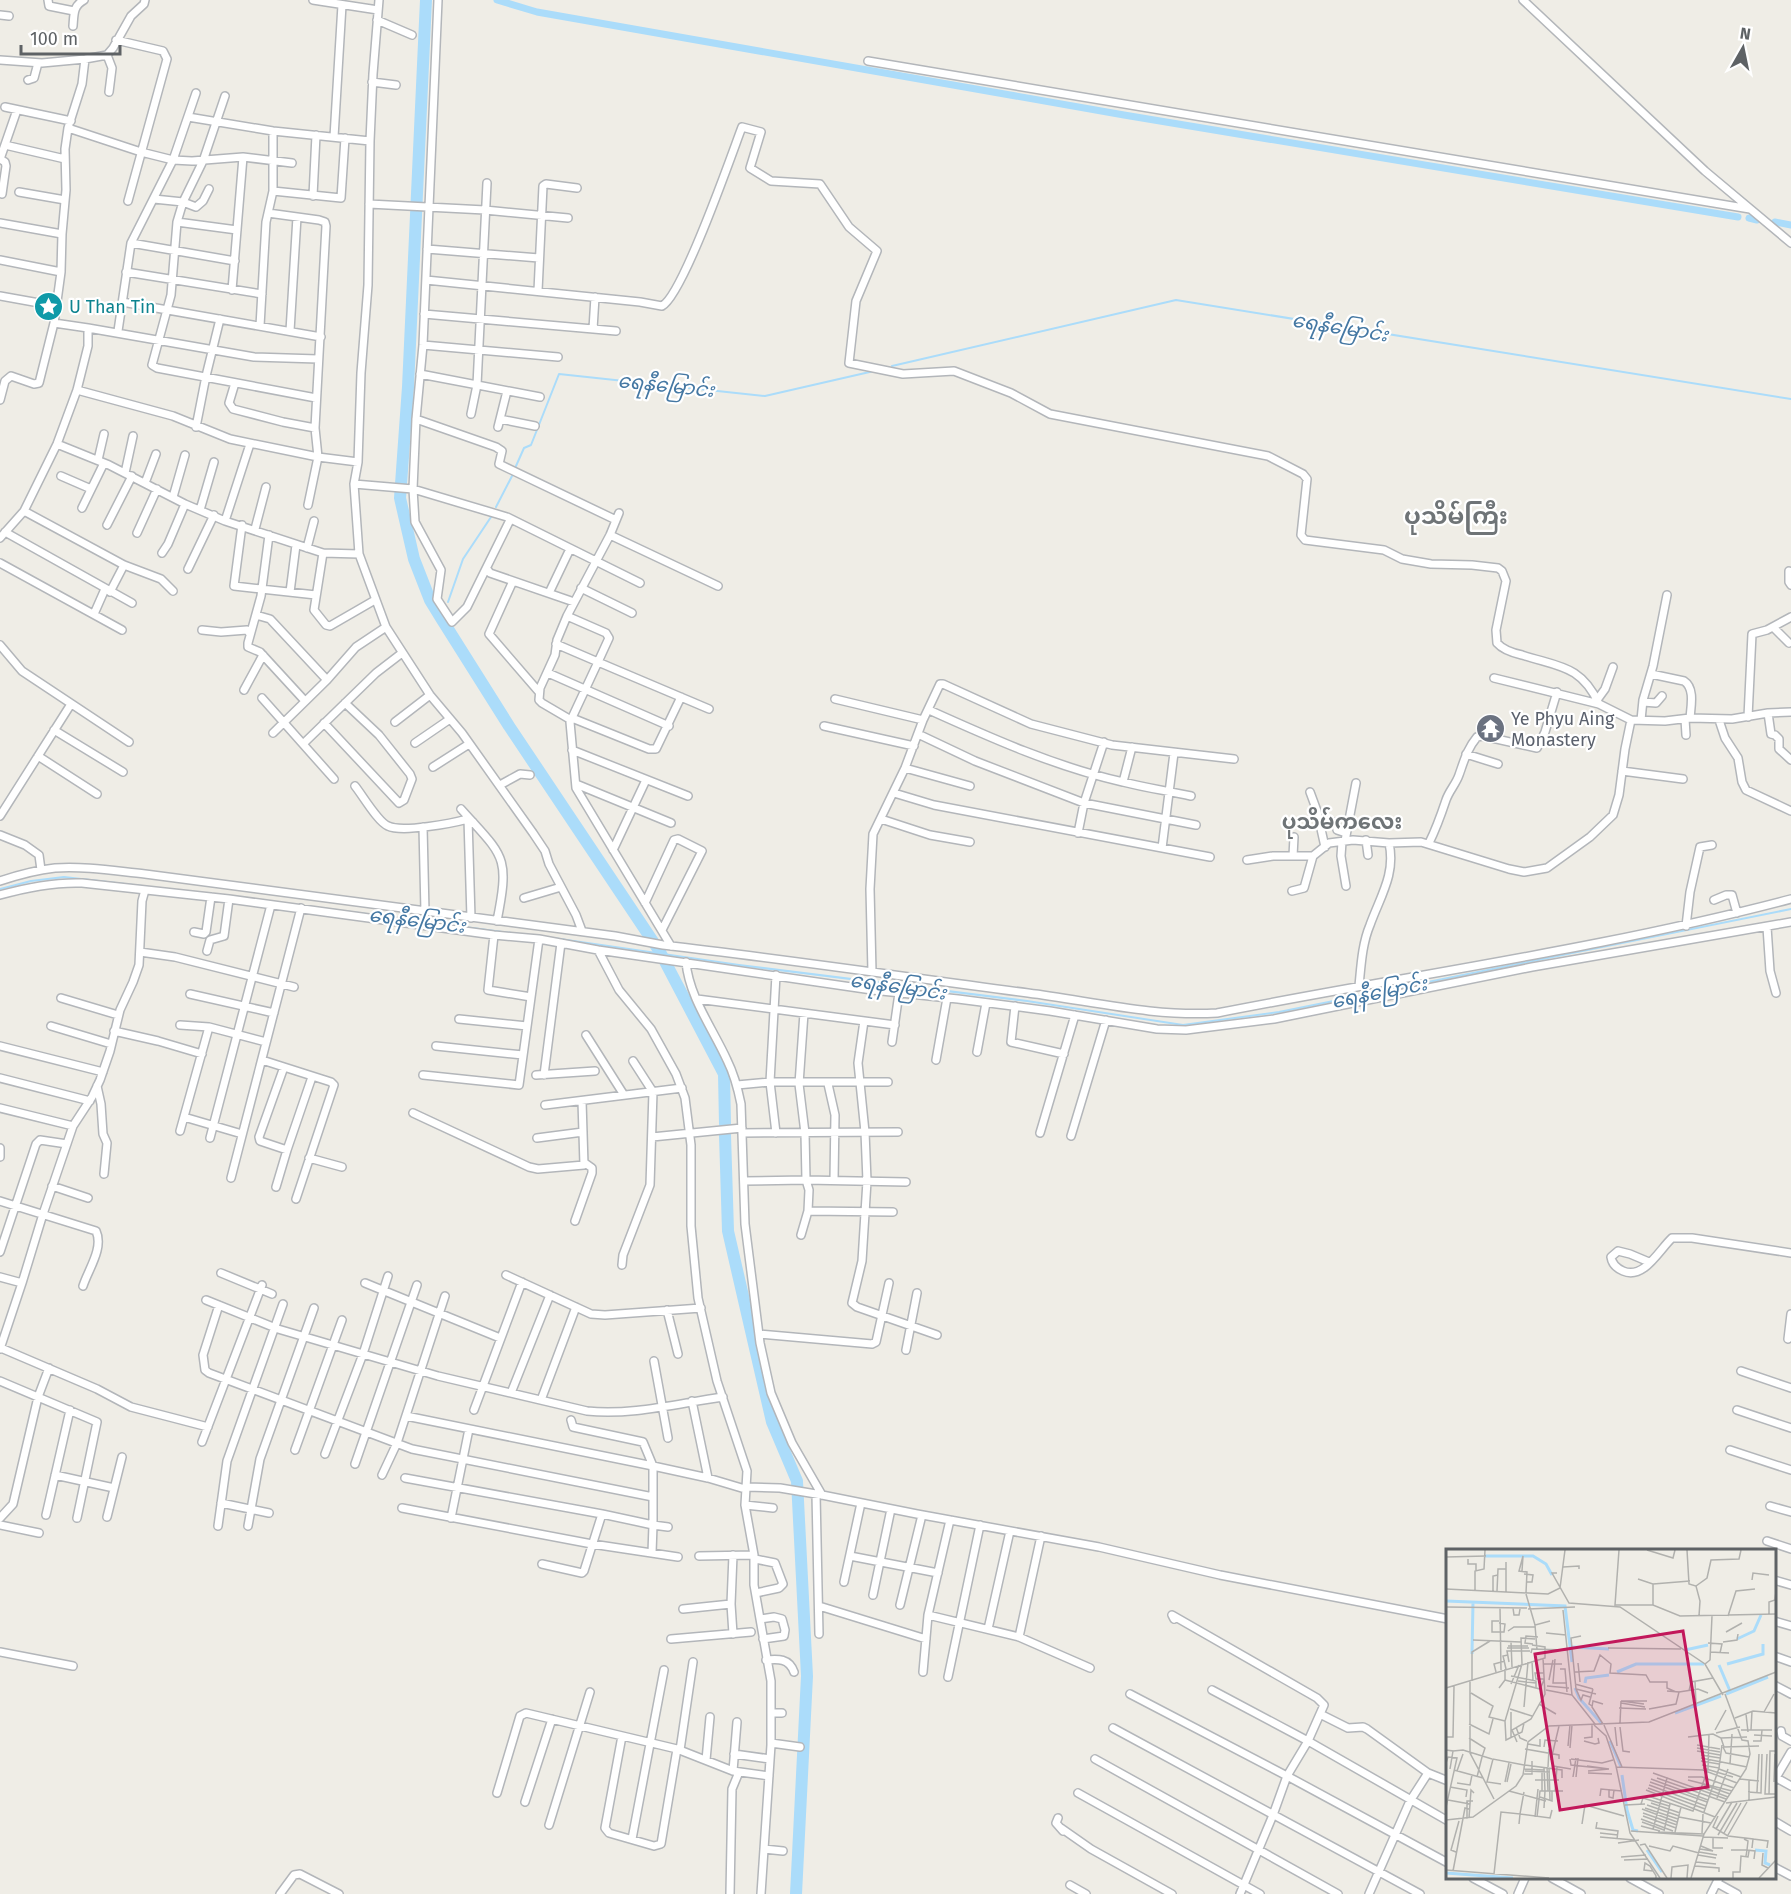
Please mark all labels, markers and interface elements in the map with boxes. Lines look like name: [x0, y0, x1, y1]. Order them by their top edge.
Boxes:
scale bar: [21, 18, 120, 56]
north arrow: [1713, 18, 1773, 78]
text: N: [1739, 23, 1752, 44]
text: 100 m: [30, 28, 78, 50]
place icon: U Than Tin: [32, 291, 64, 323]
place label: U Than Tin: [69, 296, 156, 318]
water label: ရေနီမြောင်း: [1289, 306, 1391, 352]
water label: ရေနီမြောင်း: [616, 366, 717, 407]
district label: ပုသိမ်ကြီး: [1404, 500, 1508, 535]
place label: Ye Phyu Aing Monastery: [1511, 708, 1615, 751]
temple icon: Ye Phyu Aing Monastery: [1474, 713, 1506, 745]
district label: ပုသိမ်ကလေး: [1282, 806, 1402, 839]
water label: ရေနီမြောင်း: [367, 900, 468, 943]
water label: ရေနီမြောင်း: [848, 965, 949, 1010]
water label: ရေနီမြောင်း: [1329, 969, 1431, 1018]
inset map: [1446, 1549, 1776, 1879]

